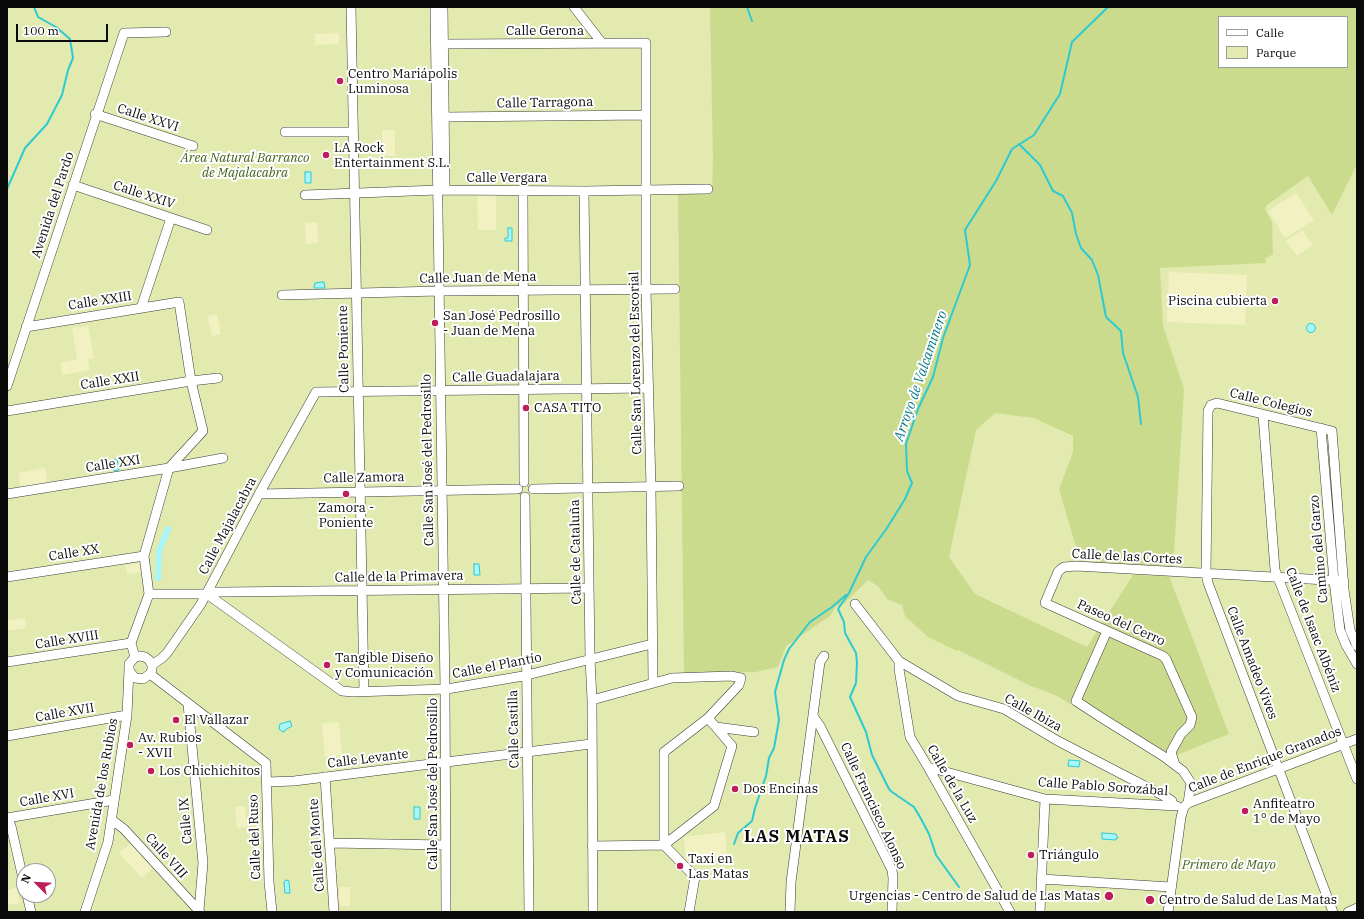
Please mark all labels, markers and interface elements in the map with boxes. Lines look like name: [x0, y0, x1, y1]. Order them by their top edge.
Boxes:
scale bar: [18, 16, 110, 42]
legend: [1218, 16, 1348, 68]
text: 100 m: [23, 23, 59, 38]
street label: Calle Gerona: [506, 23, 584, 39]
text: Calle: [1256, 25, 1284, 40]
text: Parque: [1256, 45, 1296, 60]
place label: Centro Mariápolis Luminosa: [348, 66, 457, 97]
marker: Centro Mariápolis Luminosa: [335, 76, 345, 86]
street label: Calle Tarragona: [497, 94, 593, 112]
street label: Calle XXVI: [115, 101, 181, 135]
place label: LA Rock Entertainment S.L.: [334, 140, 450, 171]
street label: Avenida del Pardo: [28, 150, 78, 260]
park label: Área Natural Barranco de Majalacabra: [181, 150, 309, 181]
marker: LA Rock Entertainment S.L.: [321, 150, 331, 160]
street label: Calle Vergara: [467, 170, 547, 186]
street label: Calle XXIV: [111, 178, 177, 212]
street label: Calle Juan de Mena: [419, 269, 537, 287]
street label: Calle San Lorenzo del Escorial: [627, 271, 645, 455]
street label: Calle XXIII: [67, 288, 133, 314]
place label: Piscina cubierta: [1168, 293, 1267, 309]
marker: Piscina cubierta: [1270, 296, 1280, 306]
street label: Calle Poniente: [335, 305, 353, 393]
place label: San José Pedrosillo - Juan de Mena: [443, 308, 560, 339]
water label: Arroyo de Valcaminero: [891, 309, 951, 443]
marker: San José Pedrosillo - Juan de Mena: [430, 318, 440, 328]
street label: Calle Guadalajara: [452, 368, 560, 386]
street label: Calle XXII: [79, 369, 141, 393]
street label: Calle San José del Pedrosillo: [419, 374, 437, 546]
street label: Calle Colegios: [1228, 385, 1314, 421]
place label: CASA TITO: [534, 400, 601, 416]
marker: CASA TITO: [521, 403, 531, 413]
street label: Calle XXI: [85, 452, 141, 476]
street label: Calle Zamora: [323, 469, 405, 487]
street label: Calle Majalacabra: [196, 475, 260, 577]
marker: Zamora - Poniente: [341, 489, 351, 499]
street label: Camino del Garzo: [1307, 494, 1331, 604]
street label: Calle de Cataluña: [567, 499, 585, 605]
place label: Zamora - Poniente: [318, 500, 374, 531]
street label: Calle XX: [48, 541, 100, 565]
street label: Calle de las Cortes: [1071, 546, 1183, 568]
street label: Calle de Isaac Albéniz: [1282, 565, 1344, 695]
street label: Calle de la Primavera: [334, 568, 464, 586]
street label: Paseo del Cerro: [1075, 597, 1167, 649]
street label: Calle Amadeo Vives: [1223, 604, 1281, 722]
street label: Calle XVIII: [34, 627, 100, 653]
place label: Tangible Diseño y Comunicación: [335, 650, 434, 681]
street label: Calle el Plantío: [451, 650, 543, 682]
marker: Tangible Diseño y Comunicación: [322, 660, 332, 670]
street label: Calle Castilla: [506, 690, 522, 768]
street label: Calle Ibiza: [1002, 691, 1064, 735]
street label: Calle San José del Pedrosillo: [425, 698, 441, 870]
street label: Calle XVII: [34, 700, 96, 726]
place label: El Vallazar: [184, 712, 248, 728]
marker: El Vallazar: [171, 715, 181, 725]
street label: Avenida de los Rubios: [83, 717, 121, 851]
street label: Calle de Enrique Granados: [1186, 724, 1344, 796]
place label: Av. Rubios - XVII: [138, 730, 202, 761]
marker: Av. Rubios - XVII: [125, 740, 135, 750]
street label: Calle Francisco Alonso: [837, 740, 909, 872]
street label: Calle de la Luz: [923, 742, 981, 826]
street label: Calle Levante: [327, 746, 409, 772]
place label: Los Chichichitos: [159, 763, 260, 779]
marker: Los Chichichitos: [146, 766, 156, 776]
street label: Calle Pablo Sorozábal: [1037, 775, 1169, 799]
place label: Dos Encinas: [743, 781, 818, 797]
marker: Dos Encinas: [730, 784, 740, 794]
street label: Calle XVI: [19, 786, 75, 810]
street label: Calle del Ruso: [246, 794, 264, 880]
place label: Anfiteatro 1° de Mayo: [1253, 796, 1320, 827]
street label: Calle IX: [176, 797, 196, 845]
street label: Calle del Monte: [306, 798, 328, 892]
marker: Anfiteatro 1° de Mayo: [1240, 806, 1250, 816]
district label: LAS MATAS: [744, 827, 850, 847]
street label: Calle VIII: [142, 830, 190, 882]
place label: Triángulo: [1039, 847, 1099, 863]
marker: Triángulo: [1026, 850, 1036, 860]
place label: Taxi en Las Matas: [688, 851, 749, 882]
park label: Primero de Mayo: [1182, 857, 1276, 873]
marker: Taxi en Las Matas: [675, 861, 685, 871]
north arrow: [16, 863, 56, 903]
text: N: [18, 872, 34, 885]
place label: Urgencias - Centro de Salud de Las Matas: [849, 888, 1100, 904]
marker: Urgencias - Centro de Salud de Las Matas: [1103, 890, 1115, 902]
place label: Centro de Salud de Las Matas: [1159, 892, 1337, 908]
marker: Centro de Salud de Las Matas: [1144, 894, 1156, 906]

